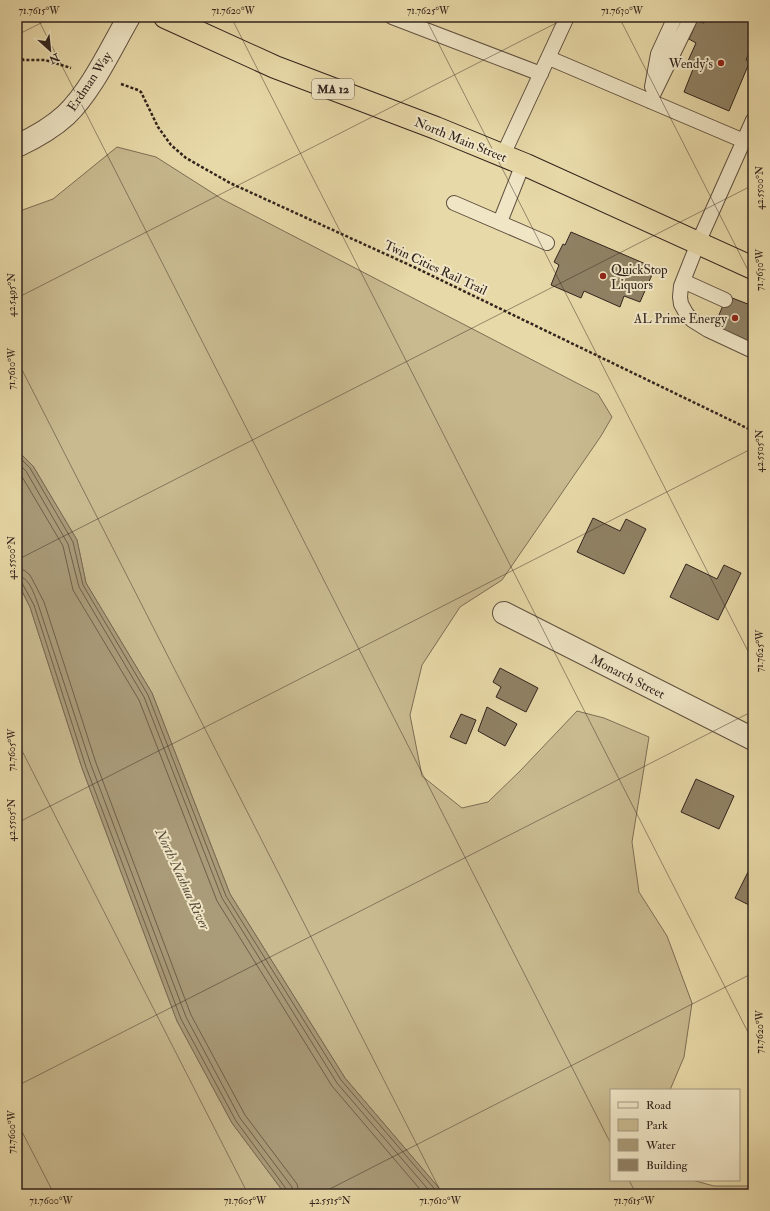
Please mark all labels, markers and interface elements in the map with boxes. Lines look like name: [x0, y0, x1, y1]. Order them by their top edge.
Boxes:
text: 71.7615°W: [19, 5, 60, 17]
text: 71.7620°W: [211, 5, 255, 17]
text: 71.7625°W: [407, 5, 450, 17]
text: 71.7630°W: [601, 5, 644, 17]
north arrow: [30, 30, 70, 70]
street label: Erdman Way: [64, 48, 117, 115]
text: N: [46, 50, 63, 67]
place label: Wendy's: [668, 56, 714, 73]
marker: Wendy's: [716, 58, 726, 68]
road number: MA 12: [312, 79, 354, 99]
street label: North Main Street: [412, 114, 509, 166]
text: 42.5500°N: [754, 166, 766, 210]
street label: Twin Cities Rail Trail: [382, 237, 490, 299]
text: 71.7630°W: [754, 248, 766, 291]
place label: QuickStop Liquors: [611, 262, 668, 293]
marker: QuickStop Liquors: [598, 271, 608, 281]
text: 42.5495°N: [6, 273, 18, 317]
place label: AL Prime Energy: [633, 311, 727, 328]
marker: AL Prime Energy: [730, 313, 740, 323]
text: 71.7610°W: [6, 347, 18, 390]
text: 42.5505°N: [754, 429, 766, 472]
text: 42.5500°N: [6, 536, 18, 580]
text: 71.7625°W: [754, 629, 766, 672]
street label: Monarch Street: [588, 651, 668, 703]
text: 71.7605°W: [6, 728, 18, 771]
text: 42.5505°N: [6, 798, 18, 841]
water label: North Nashua River: [151, 825, 214, 933]
text: 71.7620°W: [754, 1010, 766, 1054]
legend: [610, 1089, 740, 1181]
text: Road: [646, 1098, 671, 1113]
text: 71.7600°W: [6, 1110, 18, 1154]
text: Park: [646, 1118, 668, 1133]
text: Water: [645, 1138, 676, 1153]
text: Building: [646, 1158, 689, 1173]
text: 71.7600°W: [29, 1195, 73, 1207]
text: 71.7605°W: [224, 1195, 267, 1207]
text: 42.5515°N: [309, 1195, 351, 1207]
text: 71.7610°W: [419, 1195, 462, 1207]
text: 71.7615°W: [614, 1195, 655, 1207]

